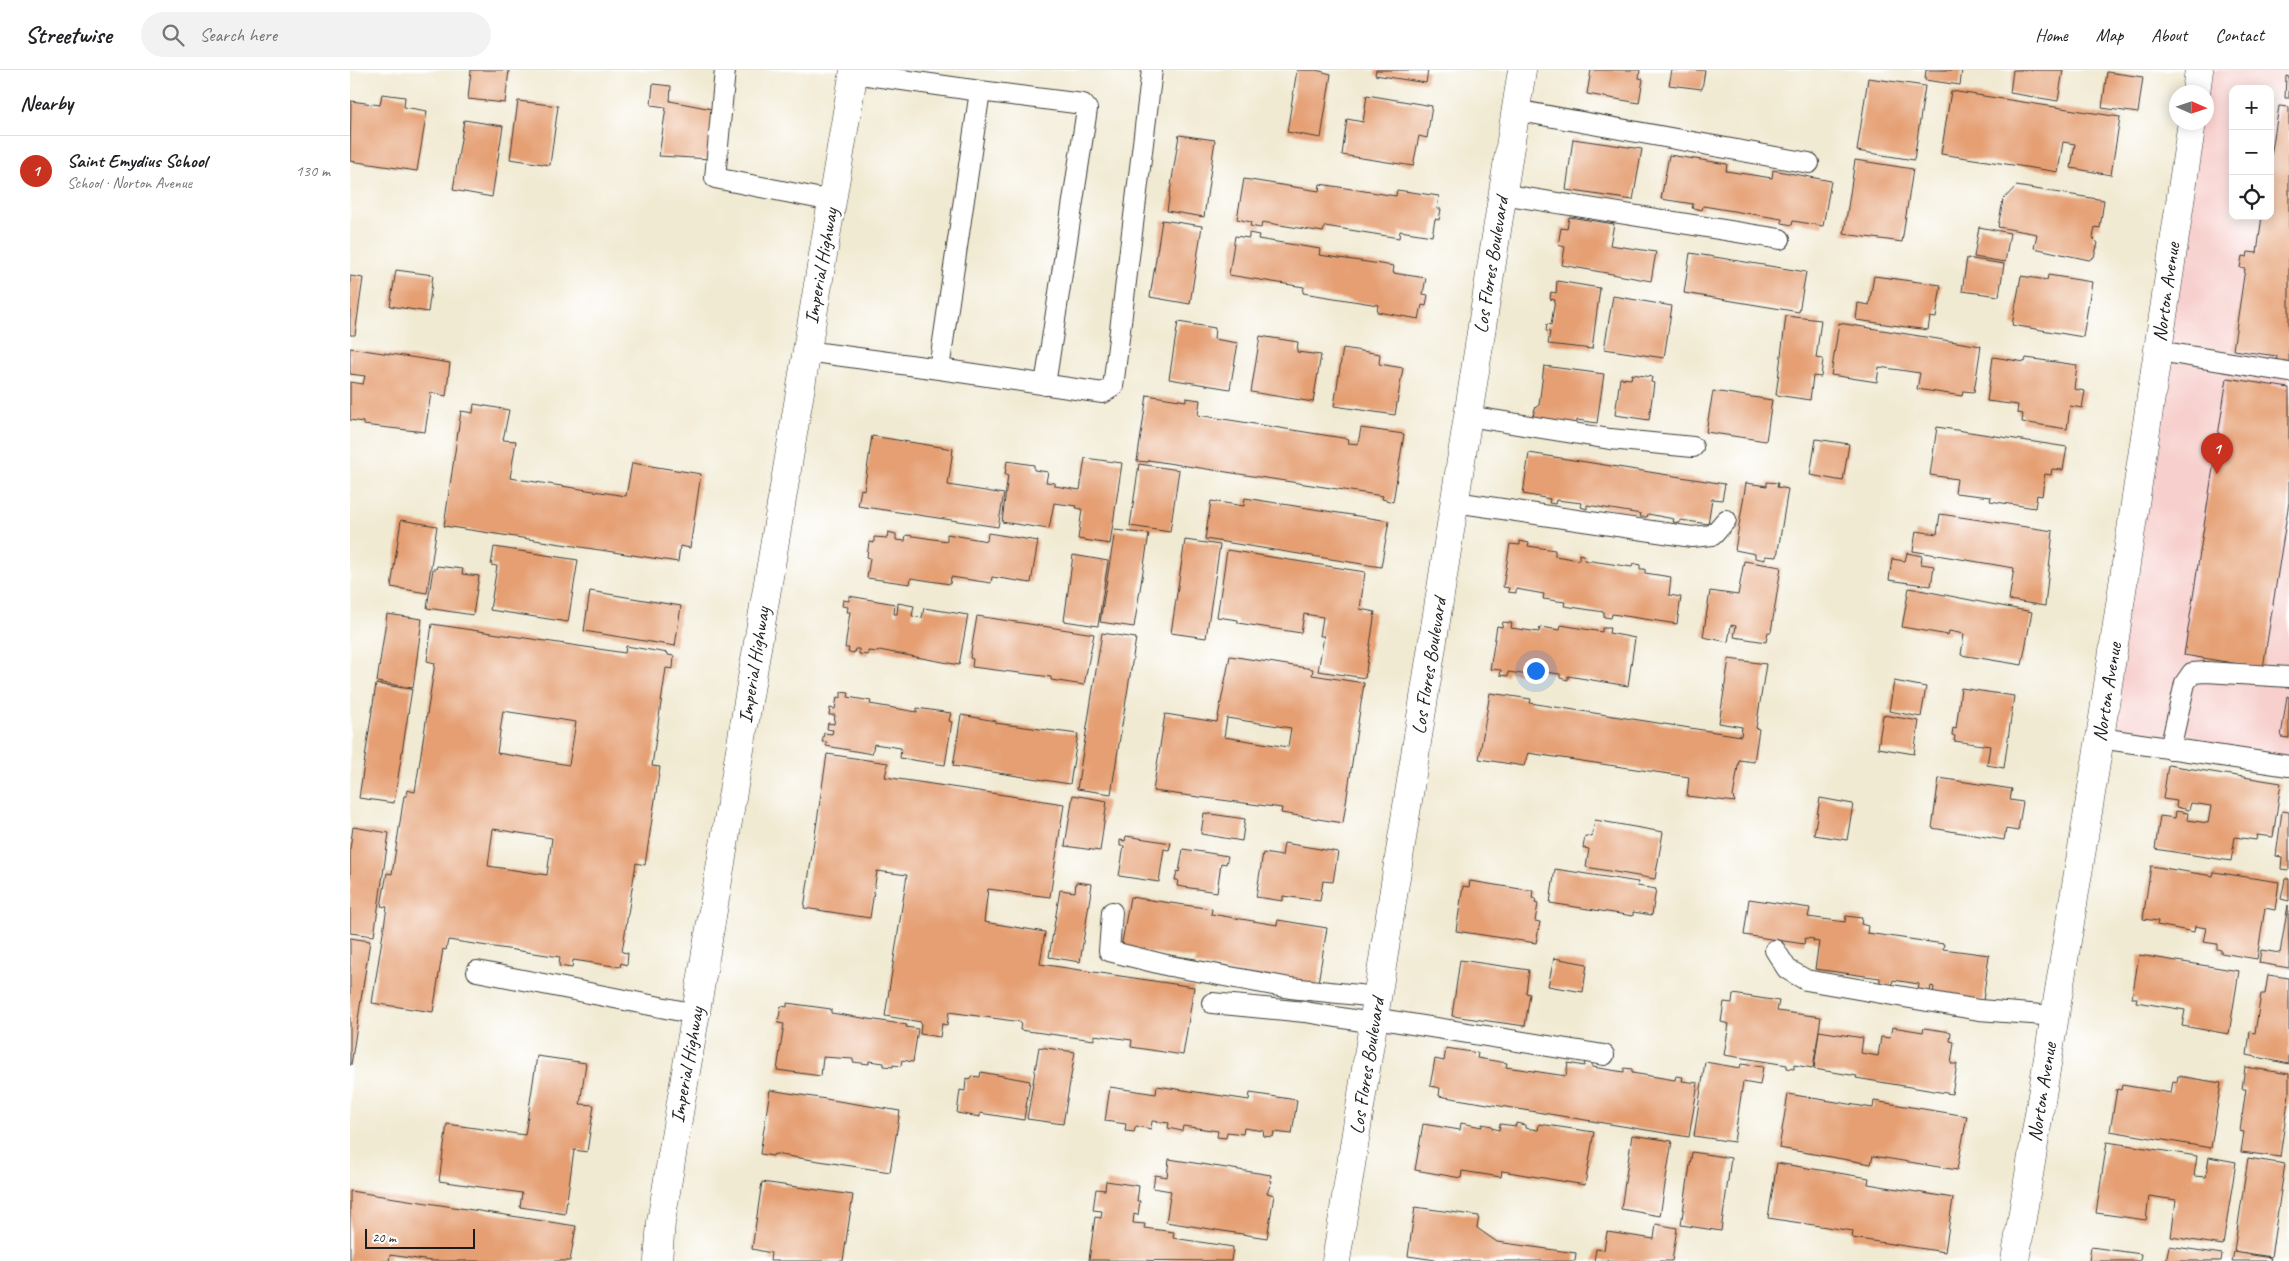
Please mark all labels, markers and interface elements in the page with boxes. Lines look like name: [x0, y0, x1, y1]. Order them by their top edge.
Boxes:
search box: [141, 12, 491, 57]
text: Streetwise: [25, 20, 111, 50]
icon: search: [159, 21, 187, 49]
text: Search here: [199, 23, 277, 47]
text: Home: [2035, 24, 2068, 46]
text: Map: [2096, 24, 2123, 46]
text: About: [2151, 24, 2187, 46]
text: Contact: [2215, 24, 2264, 46]
north arrow: [2169, 85, 2214, 130]
map controls: [2229, 85, 2274, 220]
button: +: [2229, 85, 2274, 130]
text: Nearby: [20, 90, 73, 116]
button: −: [2229, 130, 2274, 175]
text: Saint Emydius School: [67, 149, 207, 173]
text: 1: [32, 161, 40, 181]
text: 130 m: [296, 161, 330, 181]
text: School · Norton Avenue: [67, 173, 192, 193]
button: locate: [2229, 175, 2274, 220]
street label: Los Flores Boulevard: [1468, 192, 1515, 335]
street label: Imperial Highway: [799, 205, 844, 326]
street label: Norton Avenue: [2147, 239, 2186, 343]
pin: 1: [2201, 433, 2233, 474]
street label: Los Flores Boulevard: [1406, 593, 1453, 736]
street label: Imperial Highway: [732, 604, 776, 725]
street label: Norton Avenue: [2087, 639, 2127, 743]
your location: [1523, 658, 1549, 684]
street label: Los Flores Boulevard: [1344, 993, 1391, 1136]
street label: Imperial Highway: [665, 1004, 710, 1125]
street label: Norton Avenue: [2022, 1039, 2062, 1143]
scale bar: [365, 1226, 475, 1249]
text: 20 m: [372, 1229, 396, 1246]

